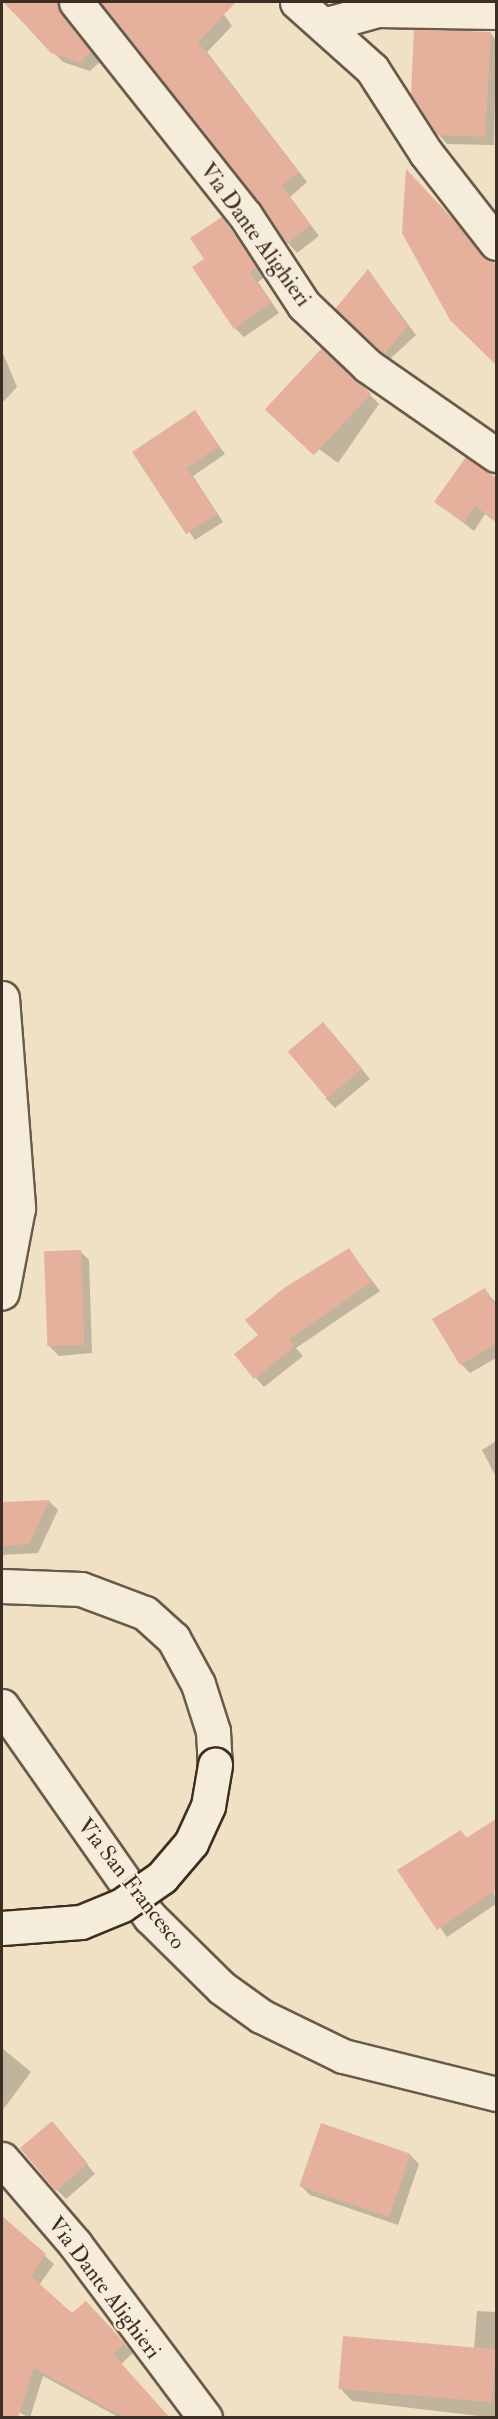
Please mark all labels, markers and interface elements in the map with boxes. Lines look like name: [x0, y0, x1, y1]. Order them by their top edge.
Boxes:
street label: Via Dante Alighieri: [194, 158, 316, 312]
street label: Via San Francesco: [72, 1813, 190, 1955]
street label: Via Dante Alighieri: [42, 2212, 166, 2364]

